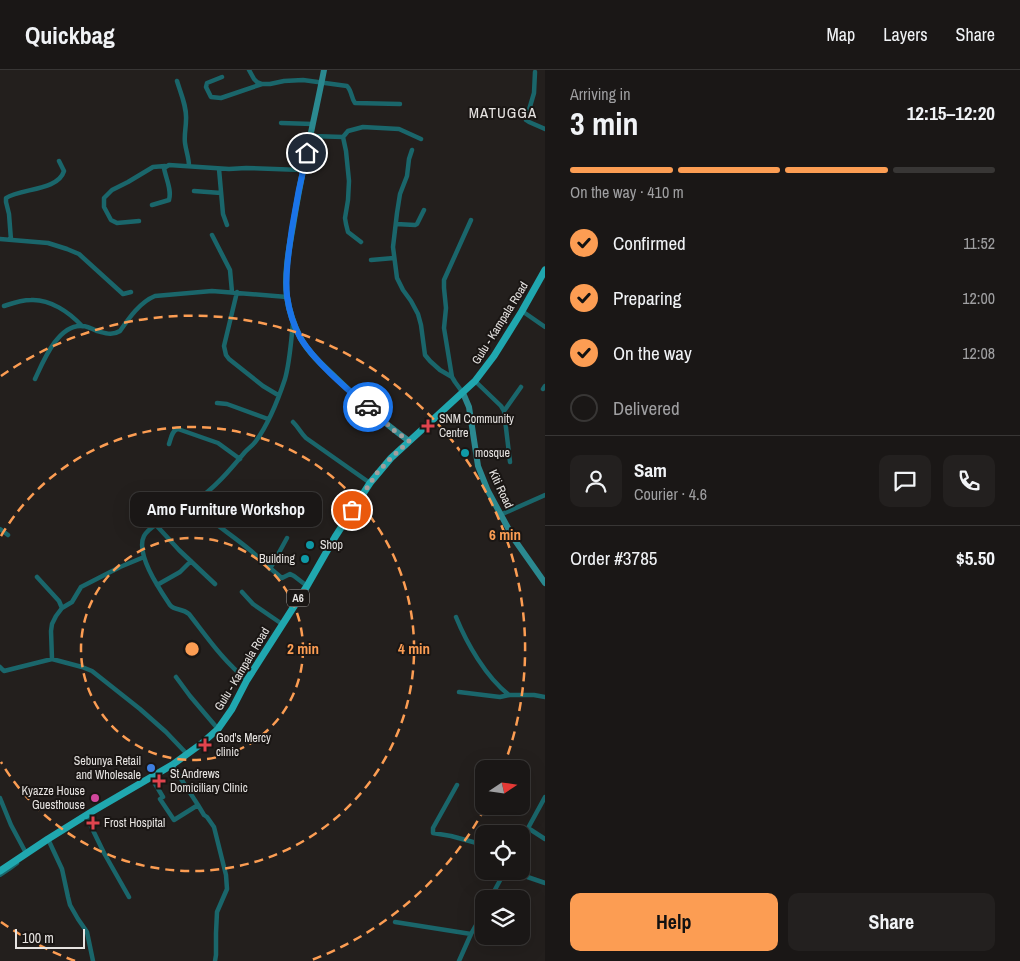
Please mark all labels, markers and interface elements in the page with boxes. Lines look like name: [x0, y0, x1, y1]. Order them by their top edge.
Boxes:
text: Quickbag: [25, 19, 115, 51]
text: Map: [827, 22, 855, 47]
text: Layers: [883, 22, 928, 47]
text: Share: [956, 22, 995, 47]
text: Arriving in: [570, 83, 631, 105]
text: 12:15–12:20: [907, 100, 995, 126]
district label: MATUGGA: [469, 102, 537, 123]
text: 3 min: [570, 102, 639, 145]
pin: [286, 132, 328, 174]
icon: home: [293, 139, 321, 167]
text: On the way · 410 m: [570, 181, 684, 203]
icon: check: [570, 229, 598, 257]
text: Confirmed: [613, 230, 686, 256]
text: 11:52: [963, 232, 995, 254]
street label: Gulu - Kampala Road: [468, 279, 532, 367]
icon: check: [570, 284, 598, 312]
text: Preparing: [613, 285, 681, 311]
text: 12:00: [962, 287, 995, 309]
icon: check: [570, 339, 598, 367]
text: On the way: [613, 340, 692, 366]
text: 12:08: [962, 342, 995, 364]
courier: [343, 382, 393, 432]
icon: car: [354, 393, 382, 421]
text: Delivered: [613, 395, 680, 421]
place label: SNM Community Centre: [439, 411, 514, 441]
marker: SNM Community Centre: [421, 419, 435, 433]
place label: mosque: [475, 445, 510, 461]
marker: mosque: [459, 447, 471, 459]
button: person: [570, 455, 622, 507]
button: chat: [879, 455, 931, 507]
button: phone: [943, 455, 995, 507]
text: Sam: [634, 457, 667, 483]
street label: Kiti Road: [485, 467, 517, 511]
text: Courier · 4.6: [634, 483, 707, 505]
pin: [331, 489, 373, 531]
callout: Amo Furniture Workshop: [130, 492, 322, 528]
icon: bag: [338, 496, 366, 524]
text: Amo Furniture Workshop: [147, 498, 305, 520]
text: 6 min: [489, 524, 521, 545]
place label: Shop: [320, 537, 343, 553]
marker: Shop: [304, 539, 316, 551]
text: Order #3785: [570, 545, 657, 571]
text: $5.50: [956, 545, 995, 571]
place label: Building: [259, 551, 296, 567]
marker: Building: [299, 553, 311, 565]
road number: A6: [287, 590, 309, 606]
street label: Gulu - Kampala Road: [211, 624, 273, 714]
text: 2 min: [287, 638, 319, 659]
text: 4 min: [398, 638, 430, 659]
centre of rings: [183, 640, 201, 658]
place label: God's Mercy clinic: [216, 730, 271, 760]
marker: God's Mercy clinic: [198, 738, 212, 752]
place label: Sebunya Retail and Wholesale: [74, 753, 141, 783]
north arrow: [475, 760, 530, 815]
map controls: [475, 760, 530, 945]
marker: Sebunya Retail and Wholesale: [145, 762, 157, 774]
place label: St Andrews Domiciliary Clinic: [170, 766, 248, 796]
marker: St Andrews Domiciliary Clinic: [152, 774, 166, 788]
place label: Kyazze House Guesthouse: [22, 783, 85, 813]
marker: Kyazze House Guesthouse: [89, 792, 101, 804]
place label: Frost Hospital: [104, 815, 165, 831]
marker: Frost Hospital: [86, 816, 100, 830]
button: locate: [475, 825, 530, 880]
button: layers: [475, 890, 530, 945]
button: Help: [570, 893, 778, 951]
button: Share: [788, 893, 995, 951]
scale bar: [15, 926, 85, 949]
text: 100 m: [22, 929, 54, 947]

